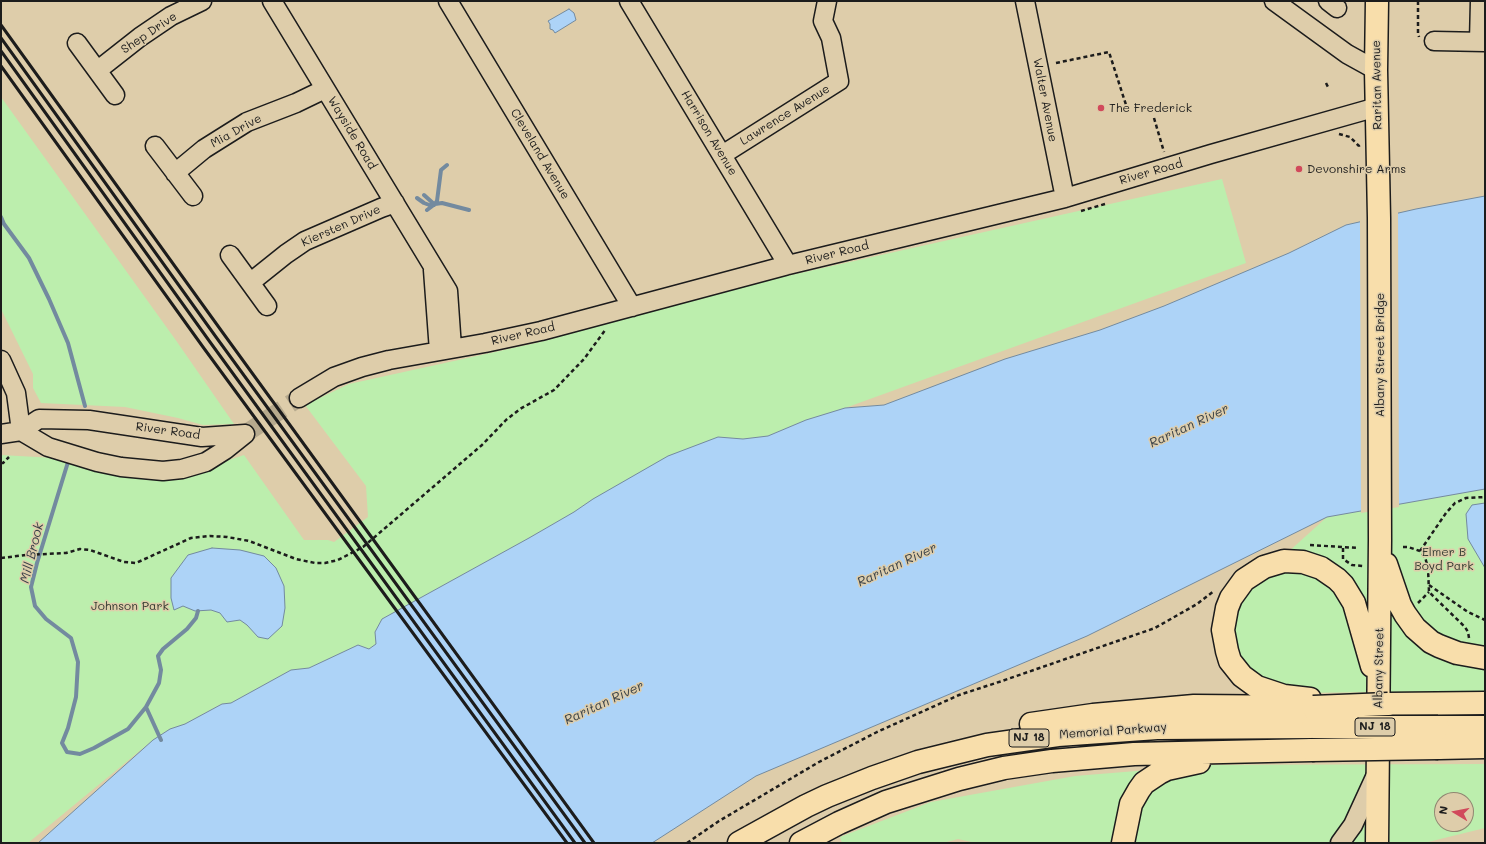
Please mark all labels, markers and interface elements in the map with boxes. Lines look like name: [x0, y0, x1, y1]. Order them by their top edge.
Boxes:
street label: Shep Drive: [118, 9, 180, 57]
street label: Raritan Avenue: [1369, 40, 1385, 130]
street label: Walter Avenue: [1030, 57, 1060, 143]
street label: Lawrence Avenue: [737, 82, 833, 148]
street label: Harrison Avenue: [678, 88, 740, 178]
street label: Wayside Road: [325, 94, 379, 172]
place label: The Frederick: [1109, 101, 1192, 115]
marker: The Frederick: [1096, 103, 1106, 113]
street label: Cleveland Avenue: [507, 106, 573, 202]
street label: Mia Drive: [208, 111, 264, 151]
street label: River Road: [1118, 156, 1184, 188]
place label: Devonshire Arms: [1307, 162, 1406, 176]
marker: Devonshire Arms: [1294, 164, 1304, 174]
street label: Kiersten Drive: [299, 202, 383, 250]
street label: River Road: [804, 238, 870, 268]
street label: Albany Street Bridge: [1373, 293, 1387, 417]
street label: River Road: [490, 320, 556, 348]
water label: Raritan River: [1147, 401, 1231, 451]
street label: River Road: [135, 419, 201, 443]
water label: Mill Brook: [17, 521, 47, 585]
water label: Raritan River: [855, 540, 939, 590]
park label: Elmer B Boyd Park: [1414, 545, 1474, 573]
park label: Johnson Park: [91, 599, 169, 613]
street label: Albany Street: [1371, 627, 1387, 709]
water label: Raritan River: [562, 678, 646, 728]
road number: NJ 18: [1355, 718, 1395, 736]
street label: Memorial Parkway: [1059, 720, 1167, 742]
road number: NJ 18: [1009, 729, 1049, 747]
north arrow: [1434, 792, 1474, 832]
text: N: [1435, 805, 1451, 815]

